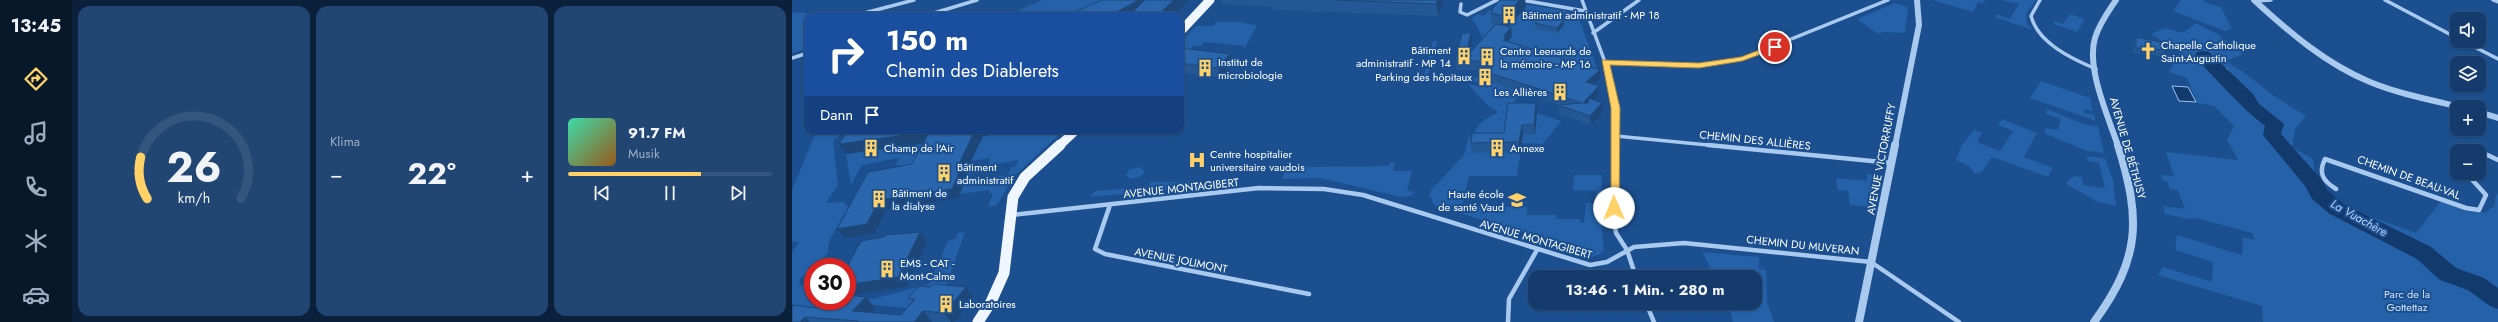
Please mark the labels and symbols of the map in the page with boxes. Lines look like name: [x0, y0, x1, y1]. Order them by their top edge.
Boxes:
building icon: Bâtiment administratif - MP 18: [1499, 5, 1519, 25]
place label: Bâtiment administratif - MP 18: [1522, 7, 1659, 23]
pin: [1758, 30, 1792, 64]
place label: Chapelle Catholique Saint-Augustin: [2161, 37, 2256, 66]
church icon: Chapelle Catholique Saint-Augustin: [2138, 41, 2158, 61]
place label: Bâtiment administratif - MP 14: [1356, 42, 1452, 71]
place label: Centre Leenards de la mémoire - MP 16: [1500, 43, 1592, 72]
building icon: Bâtiment administratif - MP 14: [1454, 46, 1474, 66]
building icon: Centre Leenards de la mémoire - MP 16: [1477, 47, 1497, 67]
place label: Institut de microbiologie: [1218, 54, 1283, 83]
building icon: Institut de microbiologie: [1195, 58, 1215, 78]
building icon: Parking des hôpitaux: [1475, 67, 1495, 87]
place label: Parking des hôpitaux: [1375, 69, 1472, 85]
building icon: Les Allières: [1550, 82, 1570, 102]
place label: Les Allières: [1494, 84, 1548, 100]
street label: AVENUE DE BÉTHUSY: [2106, 95, 2150, 202]
street label: AVENUE VICTOR-RUFFY: [1862, 101, 1900, 216]
street label: CHEMIN DES ALLIÈRES: [1699, 126, 1811, 154]
building icon: Champ de l'Air: [861, 138, 881, 158]
building icon: Annexe: [1487, 138, 1507, 158]
place label: Champ de l'Air: [884, 140, 954, 156]
place label: Annexe: [1510, 140, 1545, 156]
place label: Centre hospitalier universitaire vaudois: [1210, 146, 1305, 175]
hospital icon: Centre hospitalier universitaire vaudois: [1187, 150, 1207, 170]
street label: CHEMIN DE BEAU-VAL: [2355, 151, 2463, 203]
place label: Bâtiment administratif: [957, 159, 1014, 188]
building icon: Bâtiment administratif: [934, 163, 954, 183]
street label: AVENUE MONTAGIBERT: [1122, 174, 1240, 202]
place label: Bâtiment de la dialyse: [892, 185, 947, 214]
place label: Haute école de santé Vaud: [1438, 186, 1504, 215]
position arrow: [1593, 187, 1635, 229]
building icon: Bâtiment de la dialyse: [869, 189, 889, 209]
school or university icon: Haute école de santé Vaud: [1507, 190, 1527, 210]
water label: La Vuachère: [2327, 195, 2391, 241]
street label: AVENUE MONTAGIBERT: [1478, 215, 1594, 263]
street label: CHEMIN DU MUVERAN: [1746, 231, 1860, 259]
street label: AVENUE JOLIMONT: [1133, 243, 1229, 277]
place label: EMS - CAT - Mont-Calme: [900, 255, 956, 284]
speed limit sign: 30: [804, 258, 856, 310]
building icon: EMS - CAT - Mont-Calme: [877, 259, 897, 279]
park label: Parc de la Gottettaz: [2384, 286, 2430, 315]
building icon: Laboratoires: [936, 294, 956, 314]
place label: Laboratoires: [959, 296, 1016, 312]

